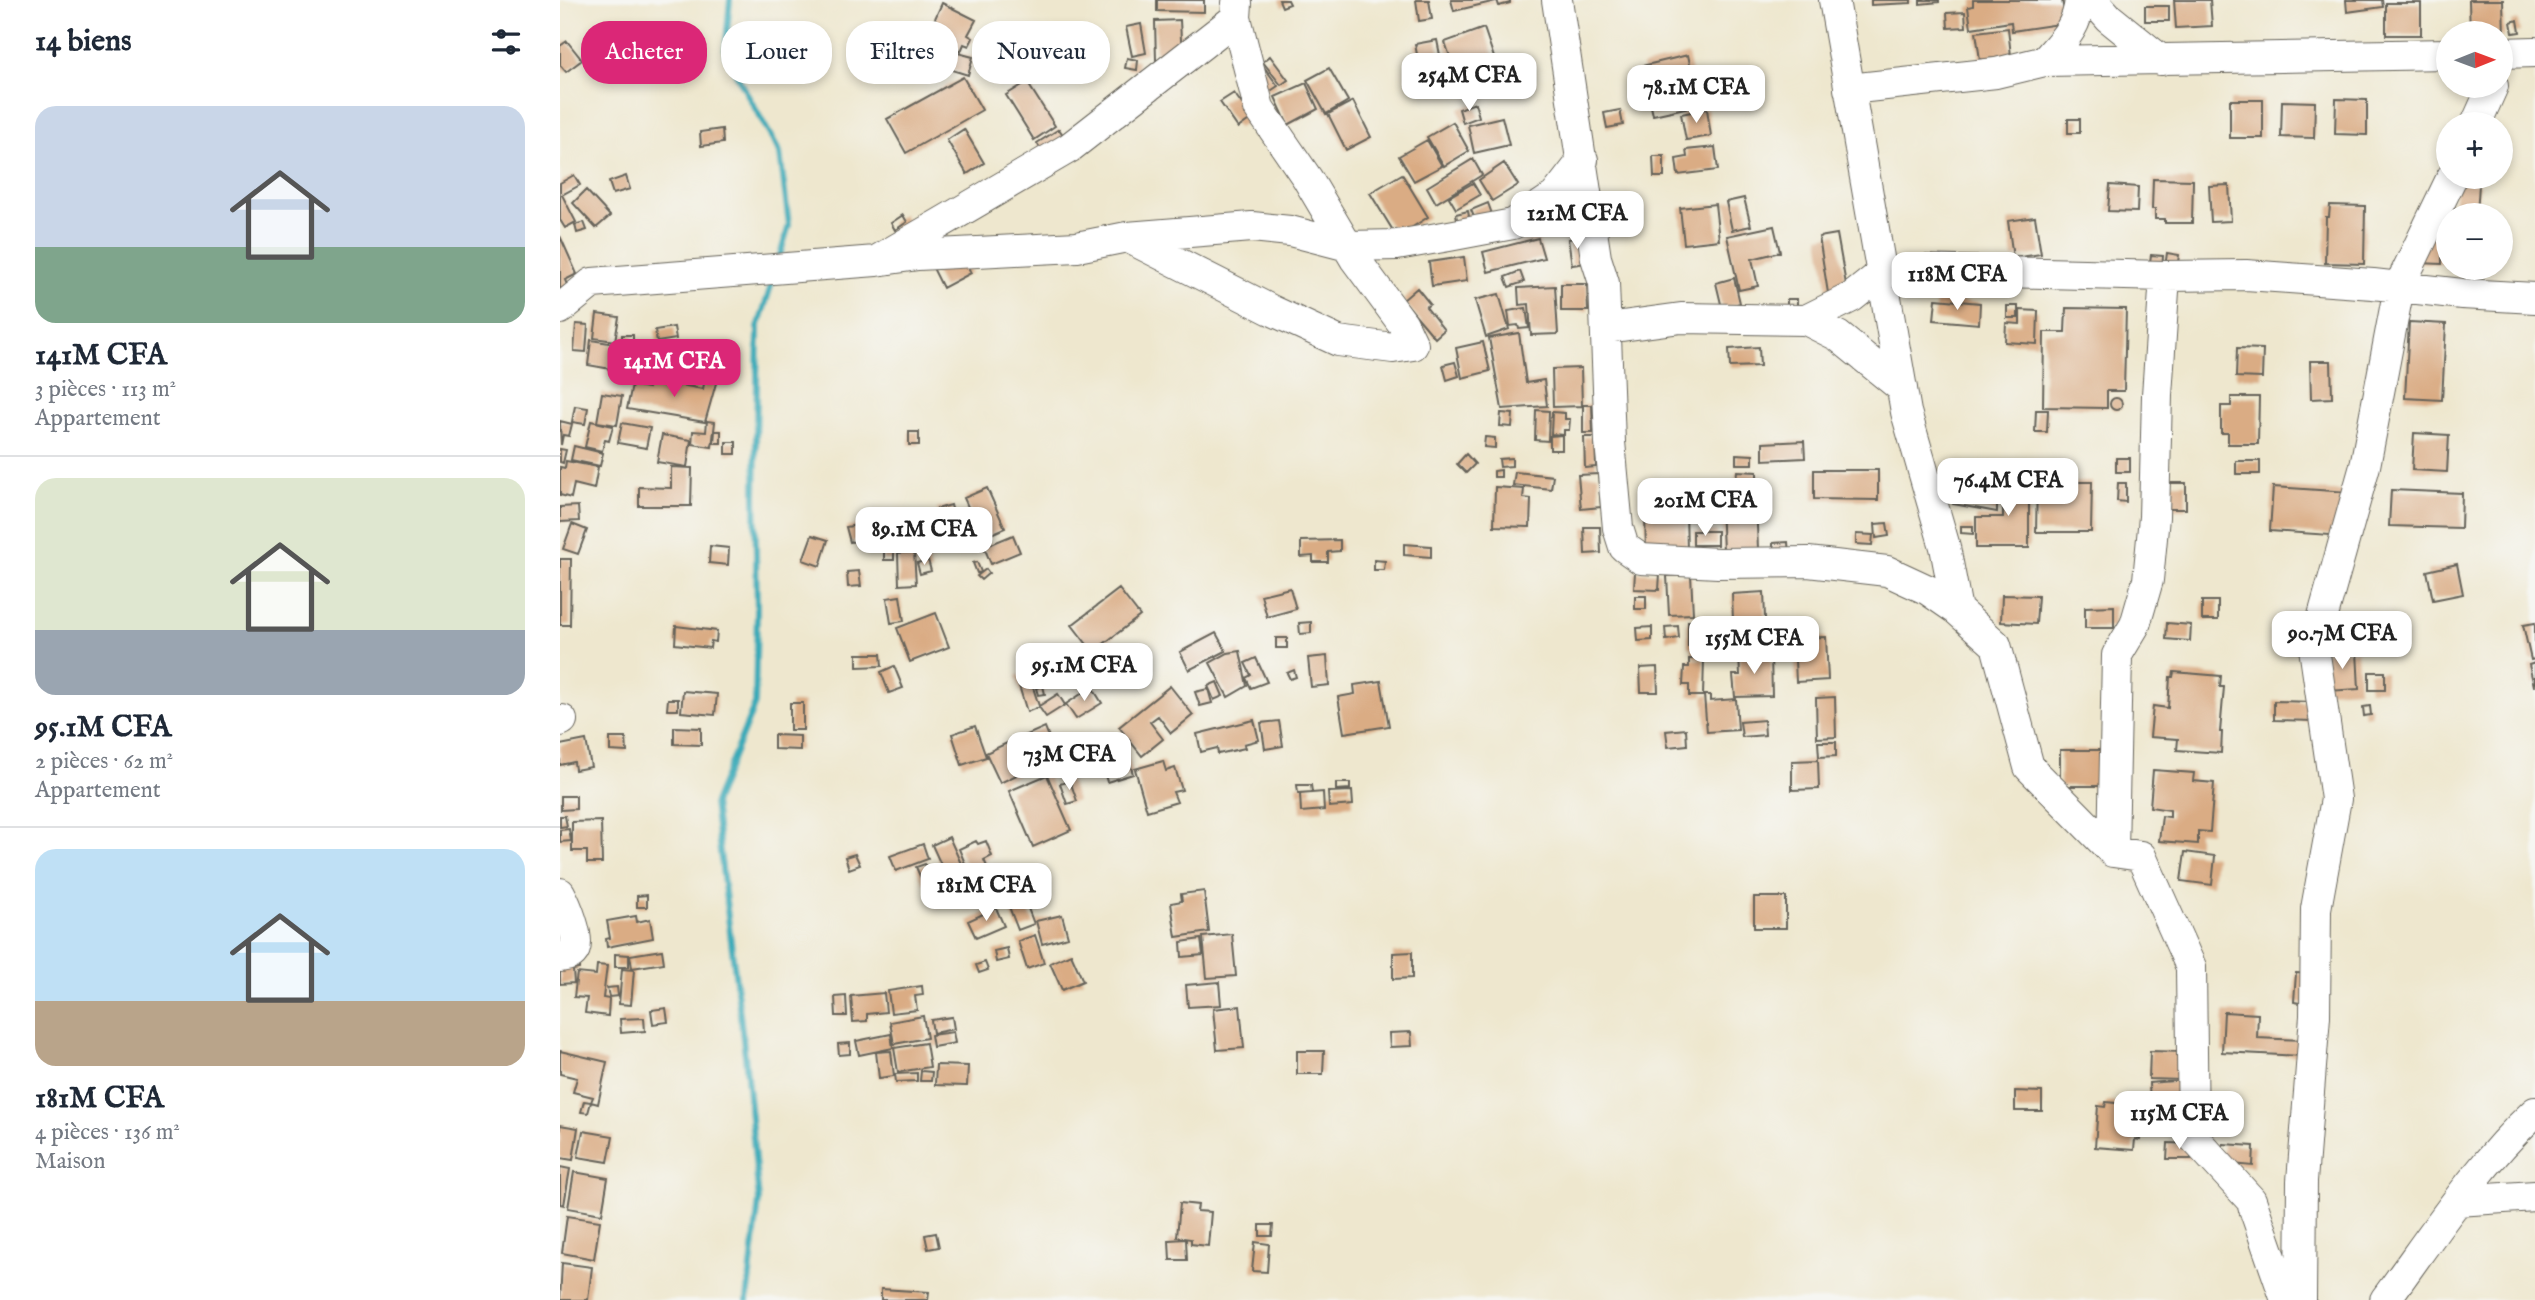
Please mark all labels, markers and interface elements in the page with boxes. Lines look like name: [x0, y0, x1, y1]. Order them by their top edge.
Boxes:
chip: Acheter: [581, 21, 707, 84]
chip: Louer: [721, 21, 832, 84]
chip: Filtres: [846, 21, 958, 84]
chip: Nouveau: [972, 21, 1110, 84]
north arrow: [2436, 21, 2513, 98]
map controls: [2436, 21, 2513, 280]
text: 14 biens: [35, 23, 132, 61]
icon: filters: [487, 23, 525, 61]
pin: 254M CFA: [1397, 54, 1541, 113]
text: 254M CFA: [1418, 61, 1520, 90]
pin: 78.1M CFA: [1616, 66, 1776, 125]
text: 78.1M CFA: [1643, 73, 1749, 102]
button: +: [2436, 112, 2513, 189]
icon: home: [217, 152, 343, 278]
pin: 121M CFA: [1505, 191, 1649, 251]
text: 121M CFA: [1527, 199, 1627, 228]
button: −: [2436, 203, 2513, 280]
pin: 118M CFA: [1885, 252, 2029, 312]
text: 118M CFA: [1908, 260, 2006, 289]
text: 141M CFA: [35, 337, 167, 375]
pin: 141M CFA: [602, 340, 746, 399]
text: 141M CFA: [623, 347, 725, 376]
text: 3 pièces · 113 m²: [35, 375, 176, 404]
text: Appartement: [35, 404, 161, 433]
pin: 76.4M CFA: [1928, 458, 2088, 518]
text: 76.4M CFA: [1953, 466, 2063, 495]
pin: 201M CFA: [1633, 478, 1777, 538]
text: 201M CFA: [1653, 486, 1757, 515]
pin: 89.1M CFA: [844, 508, 1004, 567]
text: 89.1M CFA: [871, 515, 977, 544]
icon: home: [217, 524, 343, 650]
pin: 90.7M CFA: [2262, 612, 2422, 671]
pin: 155M CFA: [1682, 616, 1826, 676]
text: 90.7M CFA: [2288, 619, 2396, 648]
text: 155M CFA: [1705, 624, 1803, 653]
pin: 95.1M CFA: [1004, 644, 1164, 703]
text: 95.1M CFA: [1032, 651, 1136, 680]
text: 95.1M CFA: [35, 709, 171, 747]
pin: 73M CFA: [1004, 732, 1134, 792]
text: 73M CFA: [1023, 740, 1115, 769]
text: 2 pièces · 62 m²: [35, 747, 173, 776]
text: Appartement: [35, 776, 161, 805]
pin: 181M CFA: [914, 864, 1058, 923]
text: 181M CFA: [937, 871, 1035, 900]
icon: home: [217, 895, 343, 1021]
text: 181M CFA: [35, 1080, 164, 1118]
pin: 115M CFA: [2107, 1092, 2251, 1151]
text: 115M CFA: [2130, 1099, 2228, 1128]
text: 4 pièces · 136 m²: [35, 1118, 180, 1147]
text: Maison: [35, 1147, 105, 1176]

